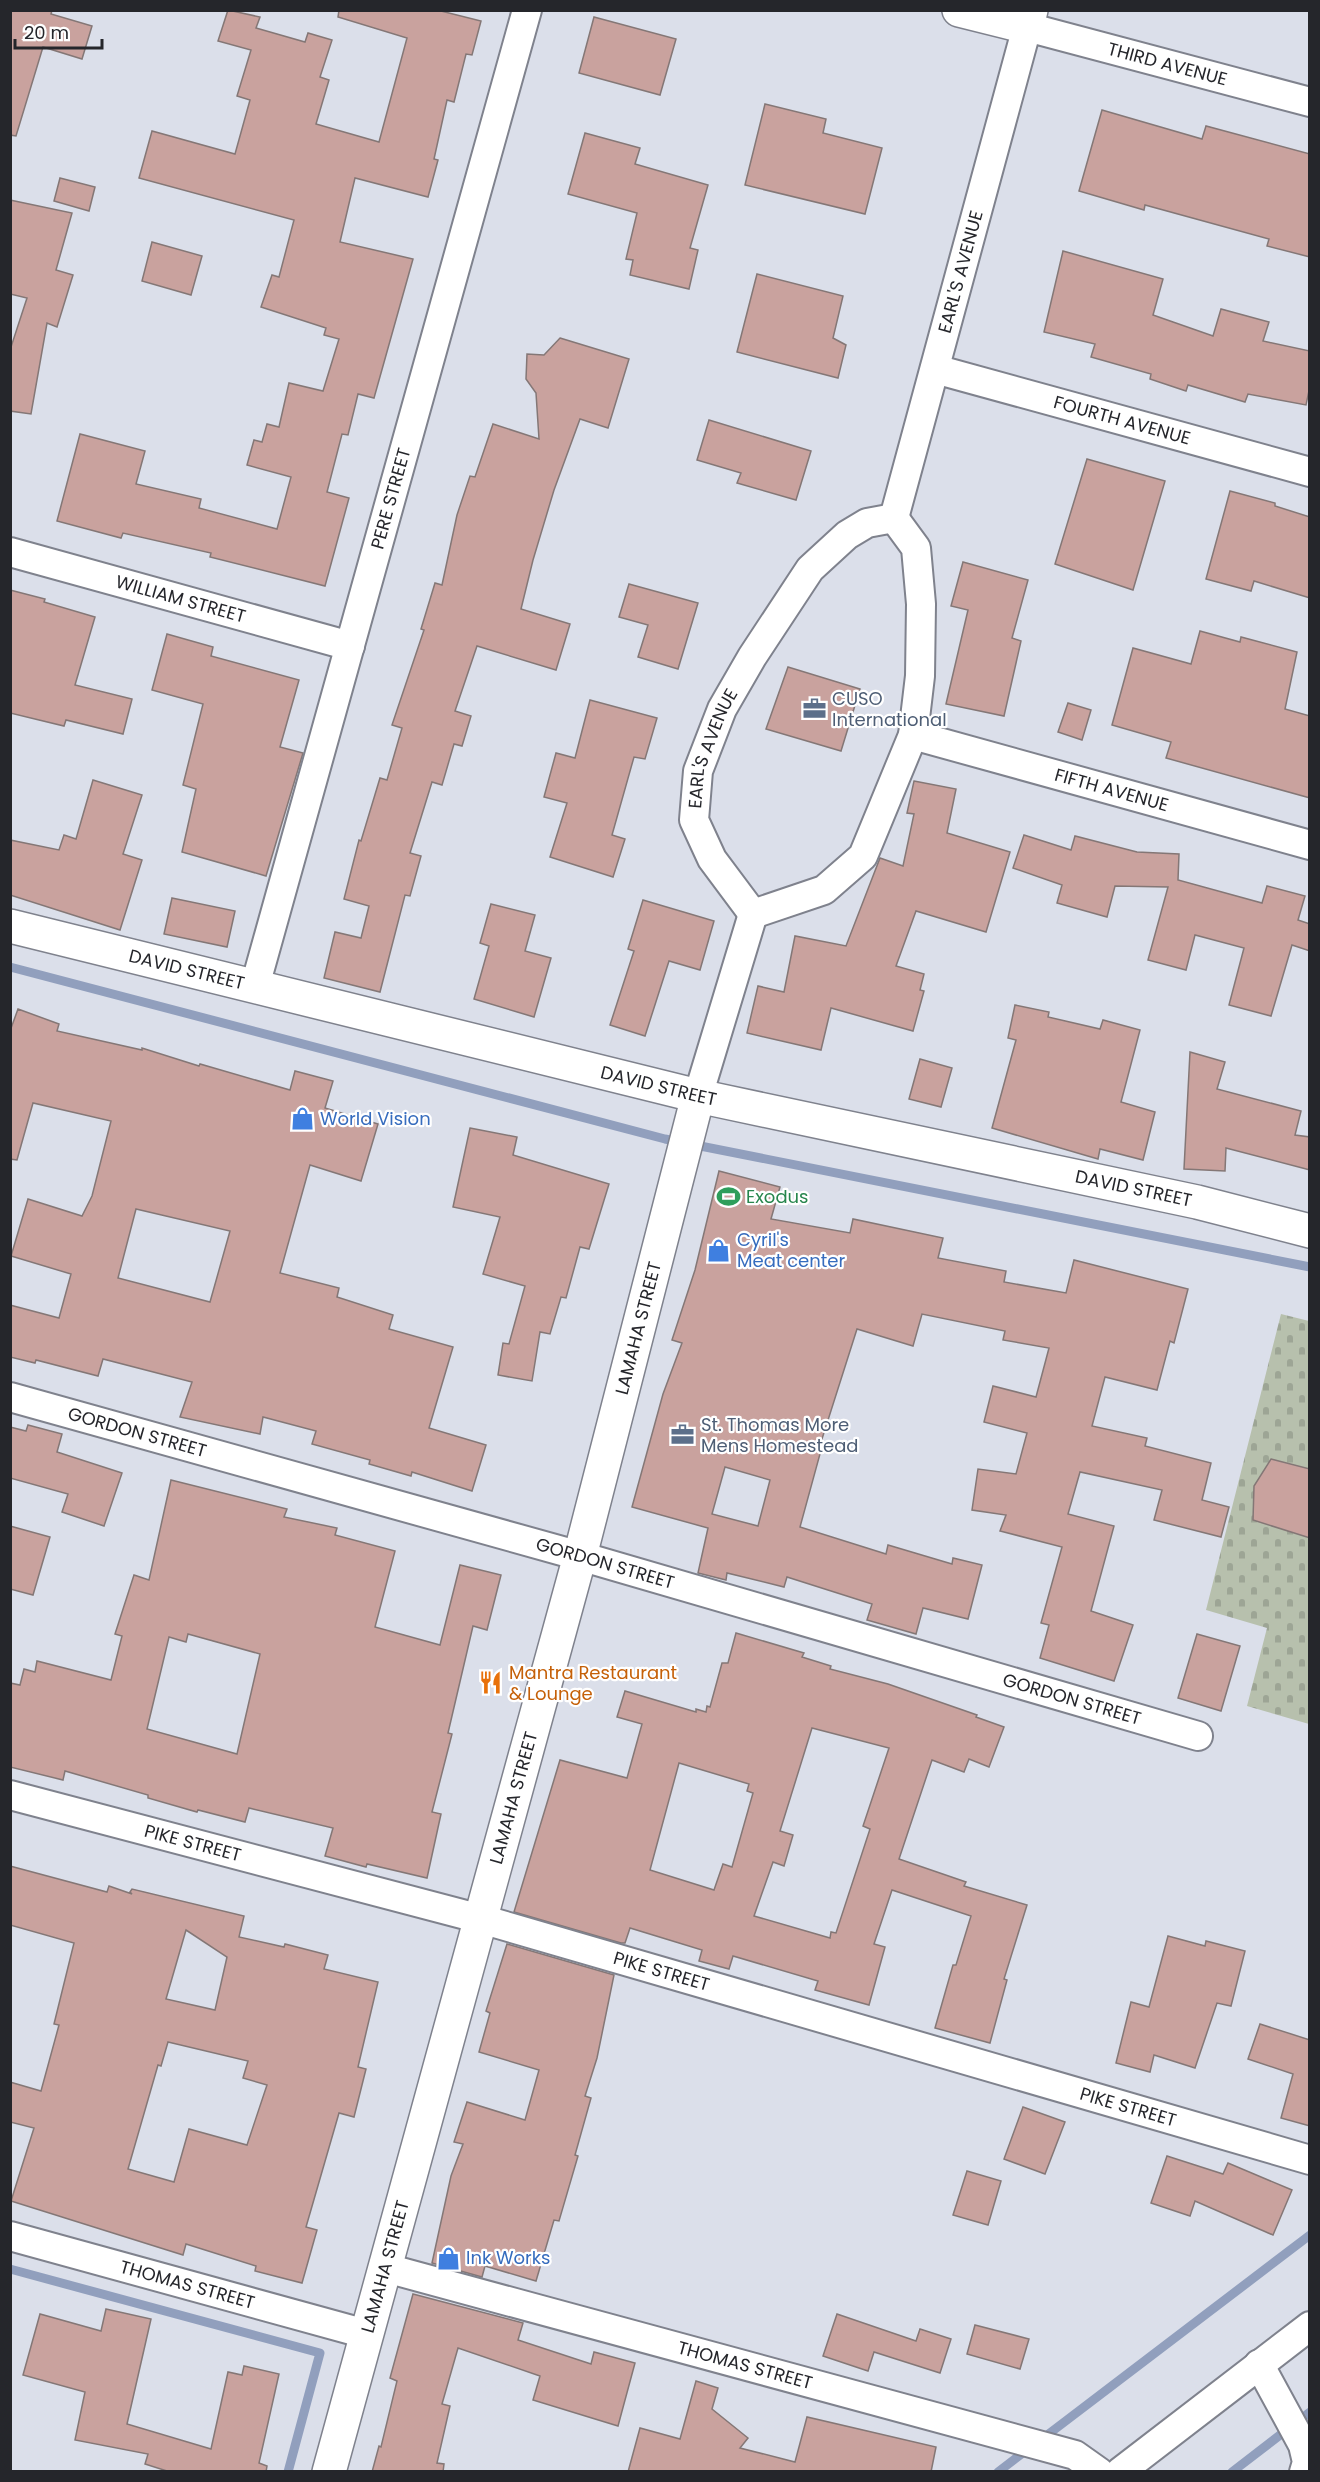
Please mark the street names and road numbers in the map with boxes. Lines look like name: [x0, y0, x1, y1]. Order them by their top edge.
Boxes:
street label: THIRD AVENUE: [1105, 36, 1230, 92]
street label: EARL'S AVENUE: [932, 208, 989, 336]
street label: FOURTH AVENUE: [1051, 389, 1193, 451]
street label: PERE STREET: [364, 445, 416, 552]
street label: WILLIAM STREET: [113, 569, 249, 629]
street label: EARL'S AVENUE: [682, 684, 743, 810]
street label: FIFTH AVENUE: [1052, 762, 1171, 817]
street label: DAVID STREET: [126, 943, 248, 996]
street label: DAVID STREET: [598, 1059, 719, 1112]
street label: DAVID STREET: [1073, 1163, 1195, 1213]
street label: LAMAHA STREET: [609, 1259, 667, 1397]
street label: GORDON STREET: [65, 1401, 210, 1463]
street label: GORDON STREET: [533, 1531, 678, 1595]
street label: GORDON STREET: [1000, 1667, 1144, 1731]
street label: LAMAHA STREET: [483, 1728, 543, 1867]
street label: PIKE STREET: [142, 1818, 244, 1867]
street label: PIKE STREET: [610, 1945, 713, 1997]
street label: PIKE STREET: [1077, 2081, 1180, 2133]
street label: LAMAHA STREET: [355, 2197, 415, 2336]
street label: THOMAS STREET: [117, 2254, 258, 2315]
street label: THOMAS STREET: [675, 2335, 816, 2395]

